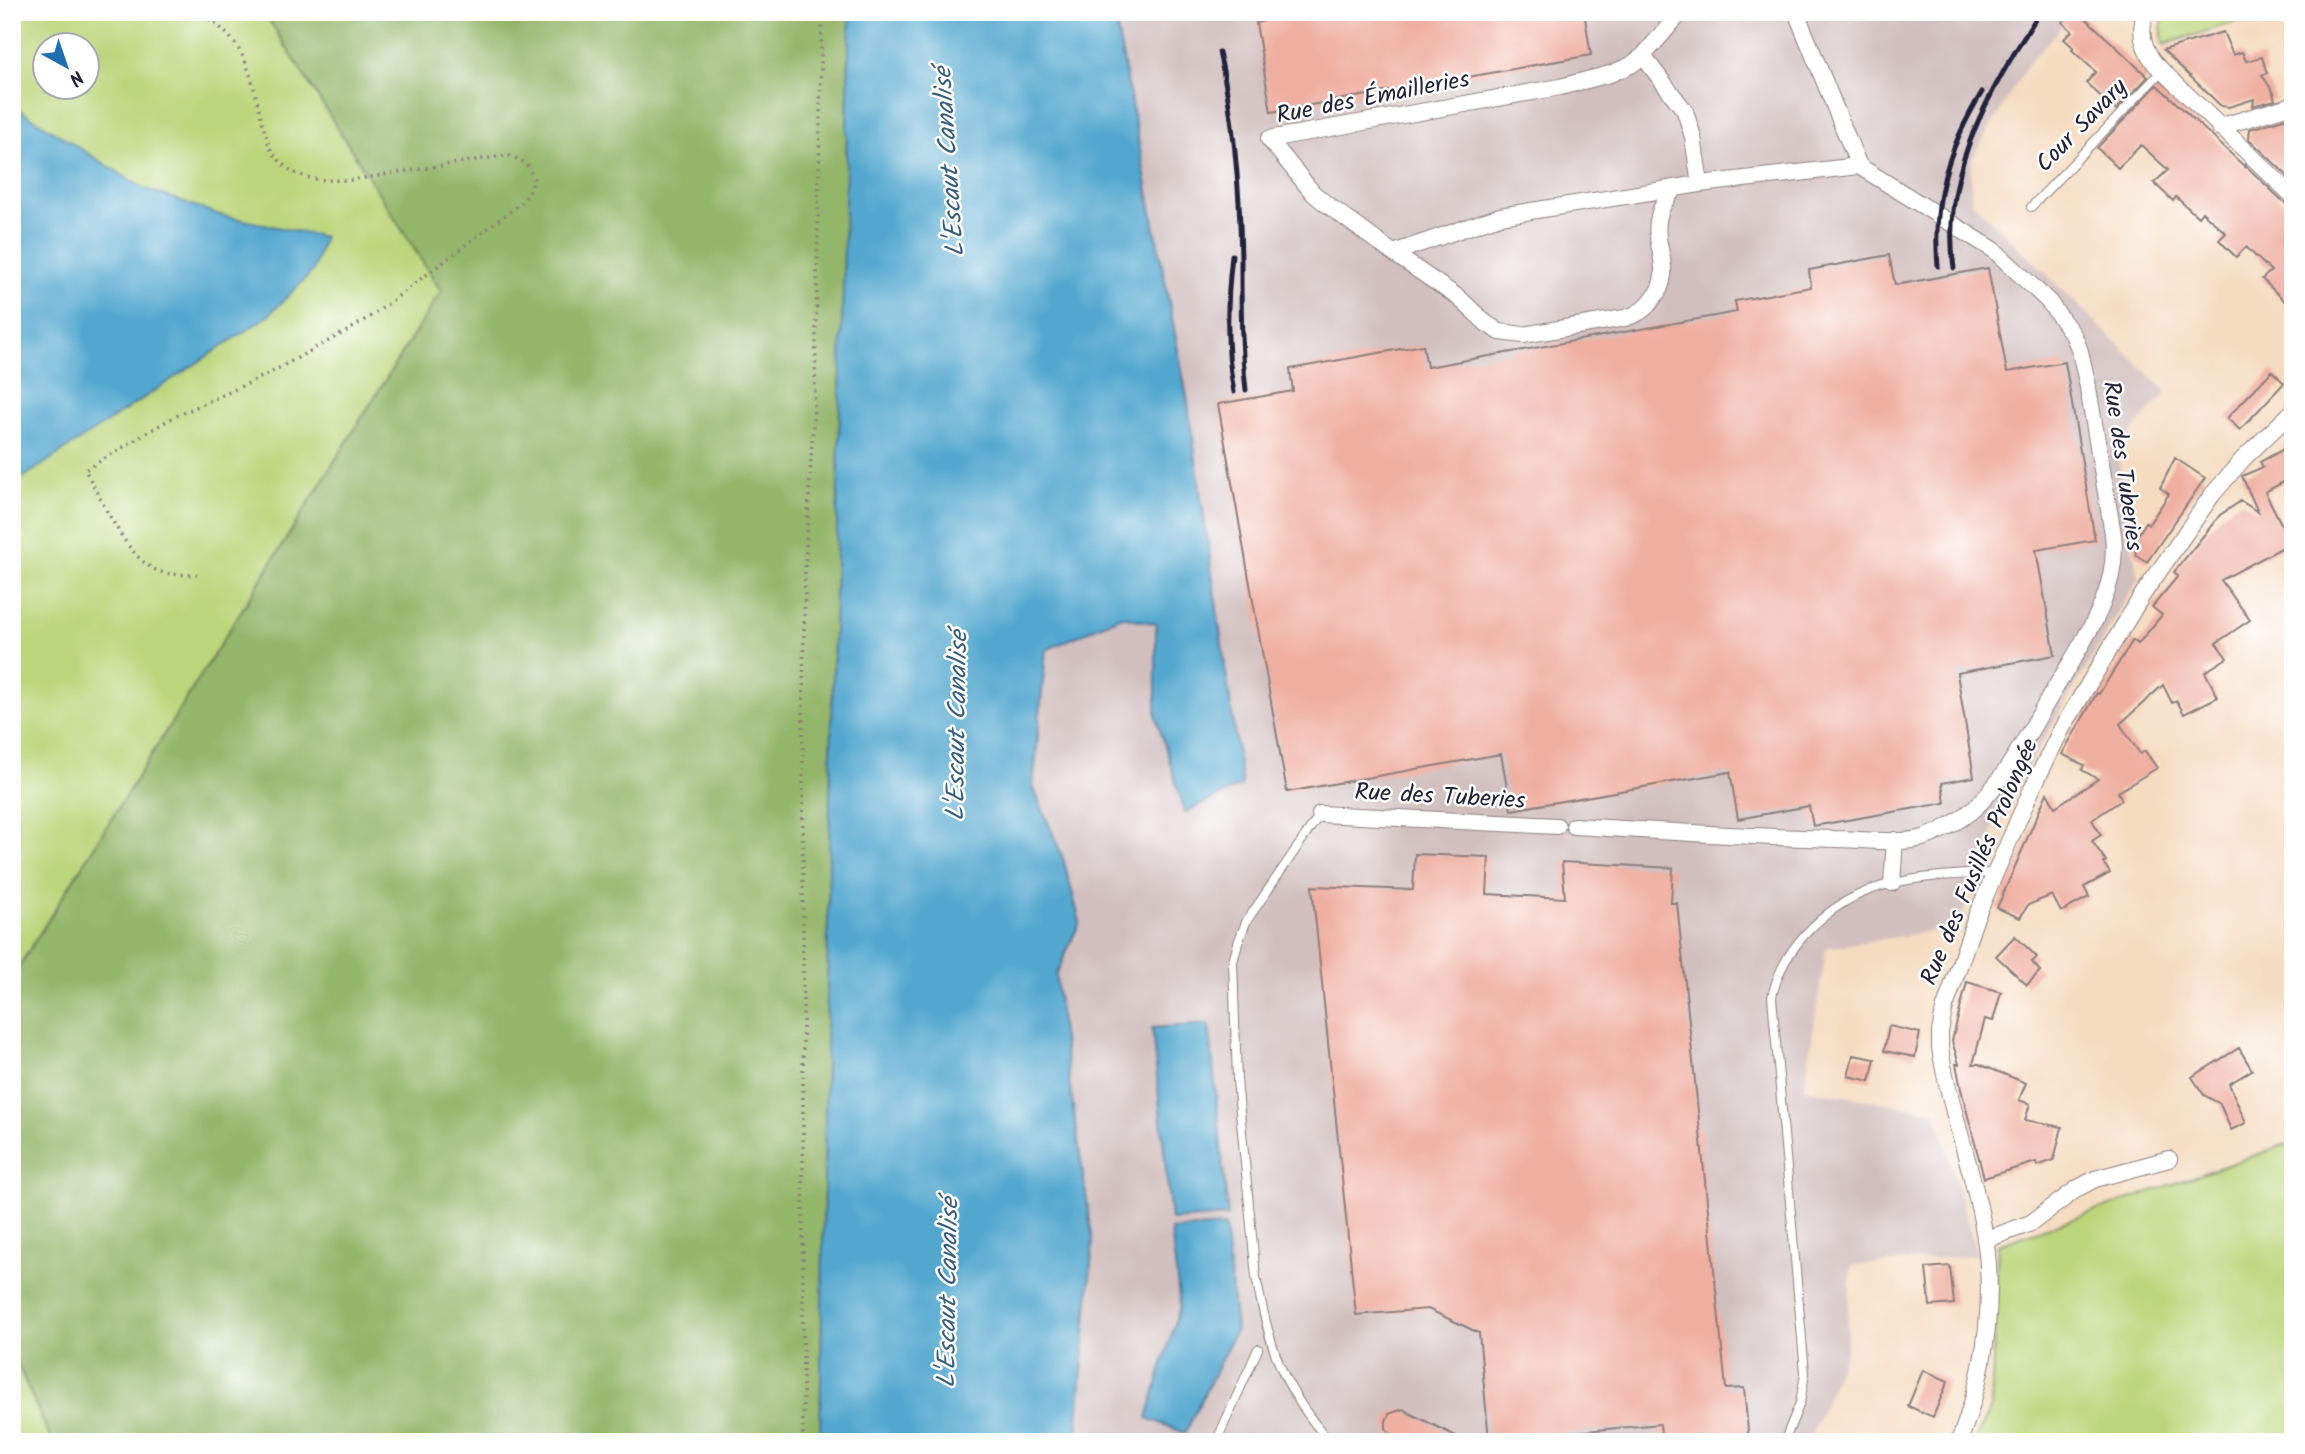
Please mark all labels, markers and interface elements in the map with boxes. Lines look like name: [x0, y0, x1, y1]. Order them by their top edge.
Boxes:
north arrow: [32, 32, 102, 102]
water label: L'Escaut Canalisé: [922, 60, 978, 258]
street label: Rue des Émailleries: [1273, 60, 1473, 136]
text: N: [61, 62, 90, 93]
street label: Cour Savary: [2027, 69, 2138, 182]
street label: Rue des Tuberies: [2091, 379, 2153, 553]
water label: L'Escaut Canalisé: [935, 625, 981, 821]
street label: Rue des Fusillés Prolongée: [1910, 732, 2050, 992]
street label: Rue des Tuberies: [1354, 773, 1526, 821]
water label: L'Escaut Canalisé: [926, 1192, 972, 1388]

